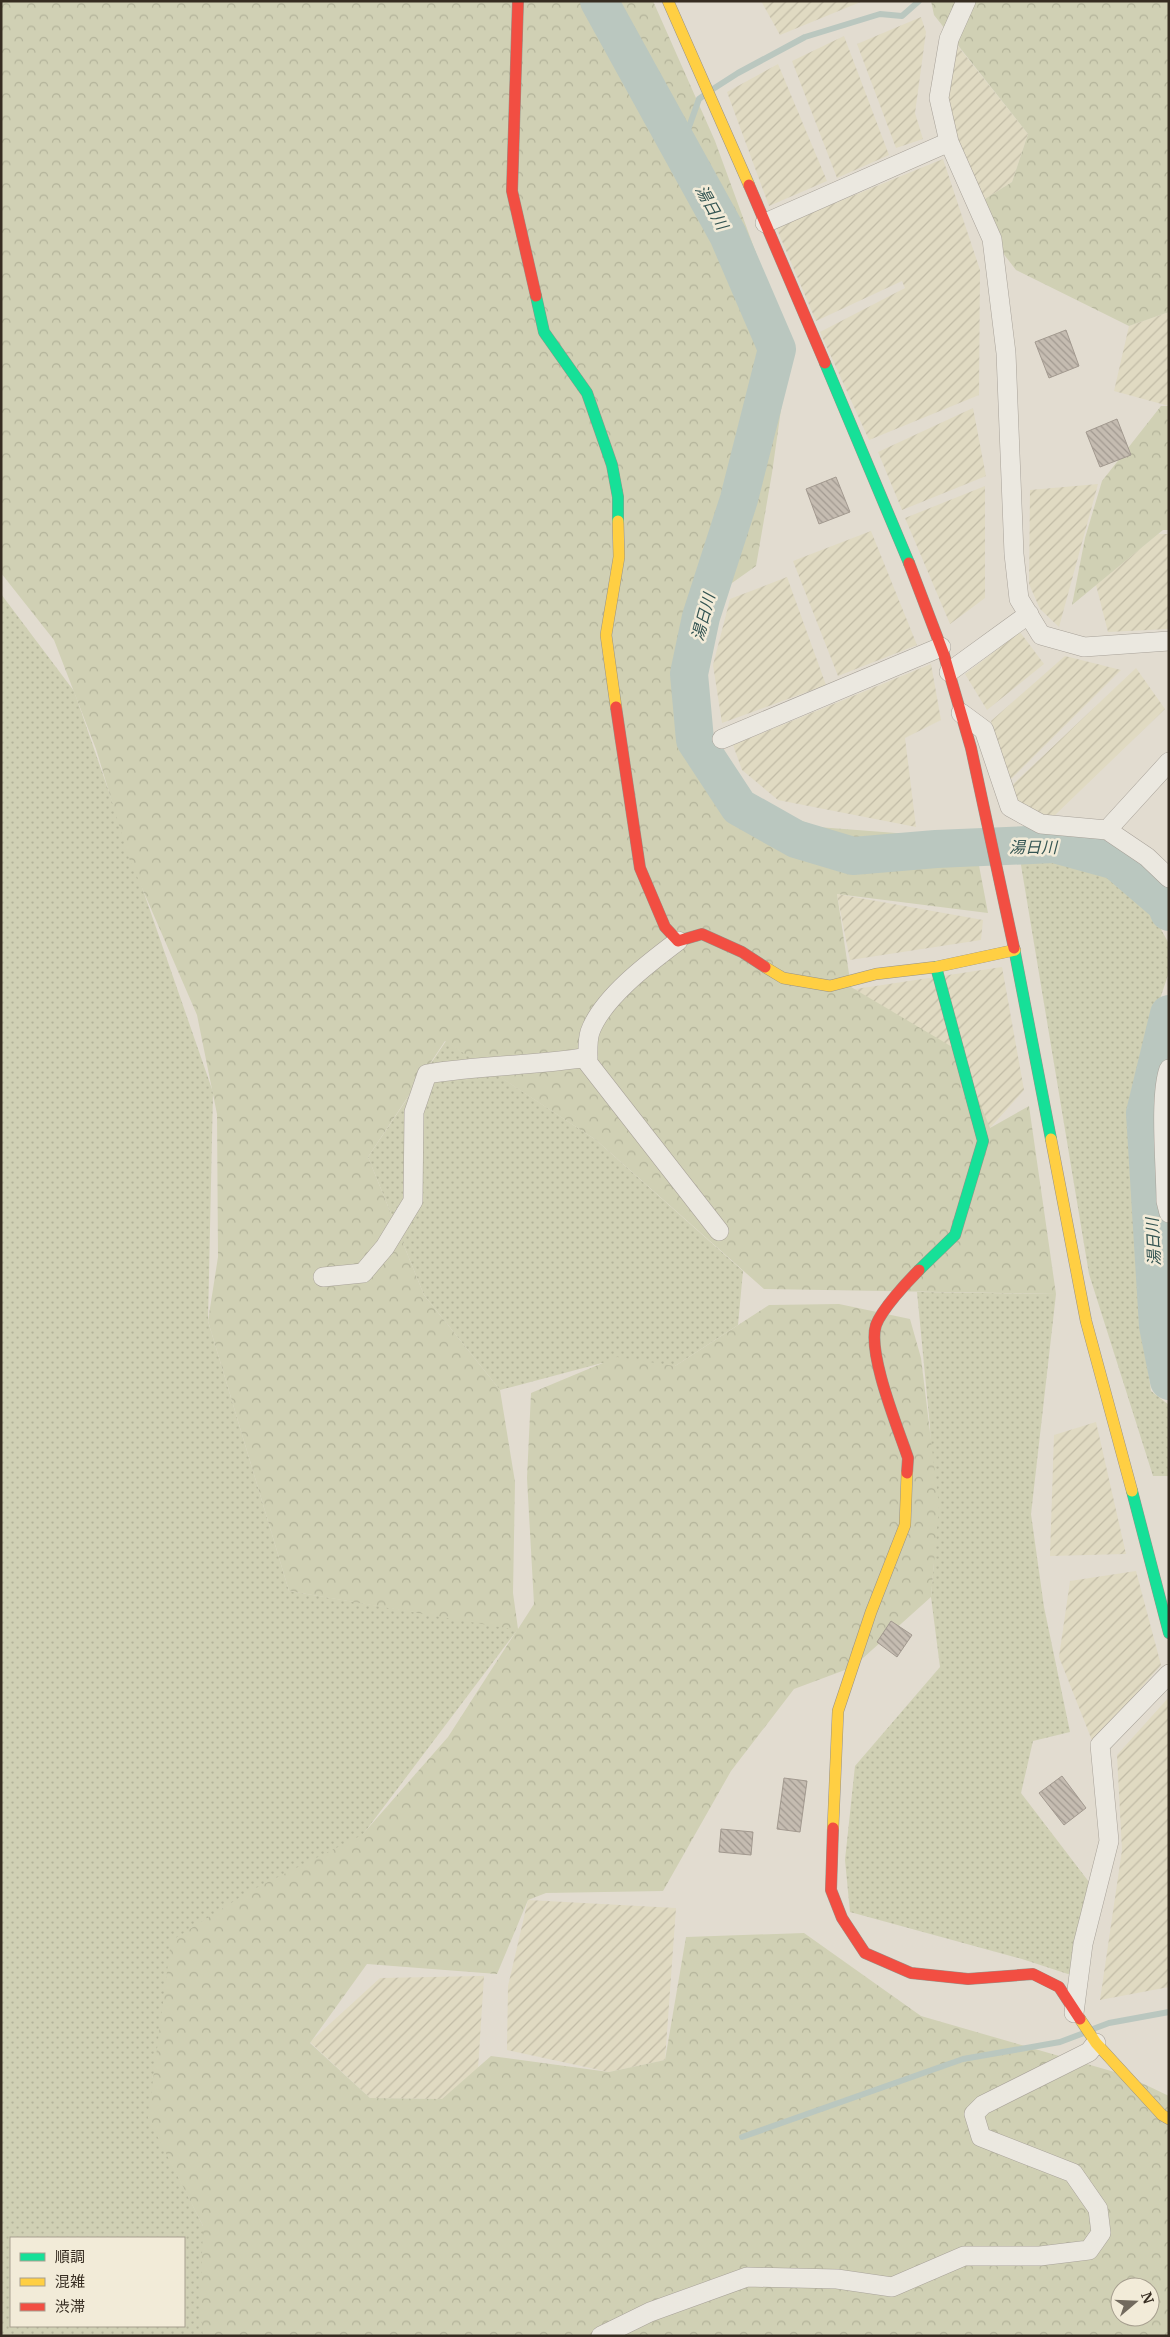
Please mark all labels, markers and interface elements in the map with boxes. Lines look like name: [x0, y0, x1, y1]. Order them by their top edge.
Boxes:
water label: 湯日川: [692, 181, 733, 235]
water label: 湯日川: [687, 589, 719, 643]
water label: 湯日川: [1009, 837, 1059, 857]
water label: 湯日川: [1142, 1216, 1164, 1266]
legend: [10, 2237, 185, 2327]
text: 順調: [55, 2247, 85, 2266]
text: 混雑: [55, 2272, 85, 2291]
north arrow: [1110, 2277, 1160, 2327]
text: N: [1137, 2290, 1158, 2306]
text: 渋滞: [55, 2297, 85, 2316]

